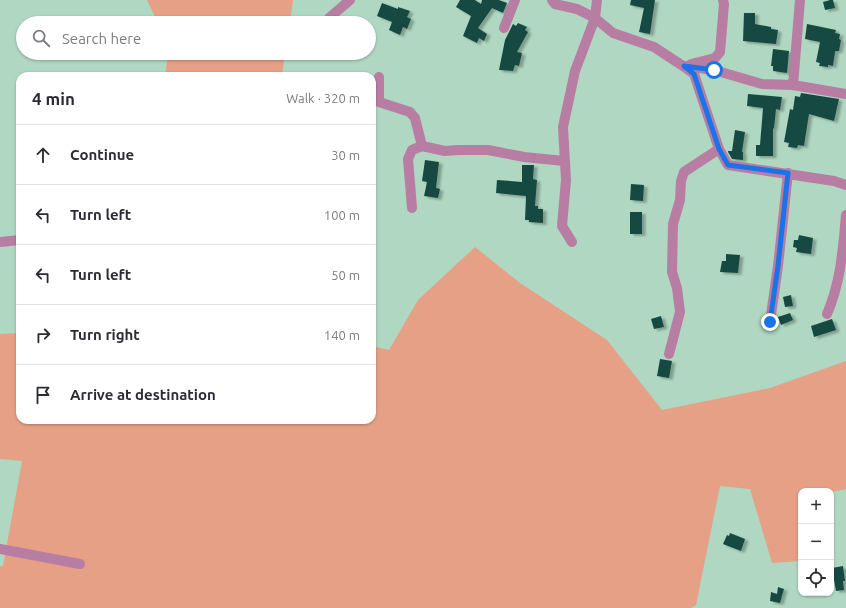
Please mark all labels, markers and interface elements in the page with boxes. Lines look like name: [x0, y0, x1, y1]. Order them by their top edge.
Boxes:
search box: [16, 16, 376, 60]
icon: search: [30, 27, 52, 49]
text: Search here: [62, 30, 141, 47]
route start: [705, 61, 723, 79]
text: 4 min: [32, 89, 75, 108]
text: Walk · 320 m: [286, 91, 360, 105]
icon: ahead: [32, 144, 54, 166]
text: Continue: [70, 146, 134, 163]
text: 30 m: [331, 148, 360, 162]
icon: left: [32, 204, 54, 226]
text: Turn left: [70, 206, 131, 223]
text: 100 m: [324, 208, 360, 222]
icon: left: [32, 264, 54, 286]
text: Turn left: [70, 266, 131, 283]
text: 50 m: [331, 268, 360, 282]
route end: [761, 313, 779, 331]
icon: right: [32, 324, 54, 346]
text: Turn right: [70, 326, 140, 343]
text: 140 m: [324, 328, 360, 342]
icon: arrive: [32, 384, 54, 406]
text: Arrive at destination: [70, 386, 216, 403]
map controls: [798, 488, 834, 596]
button: +: [798, 488, 834, 524]
button: −: [798, 524, 834, 560]
button: locate: [798, 560, 834, 596]

